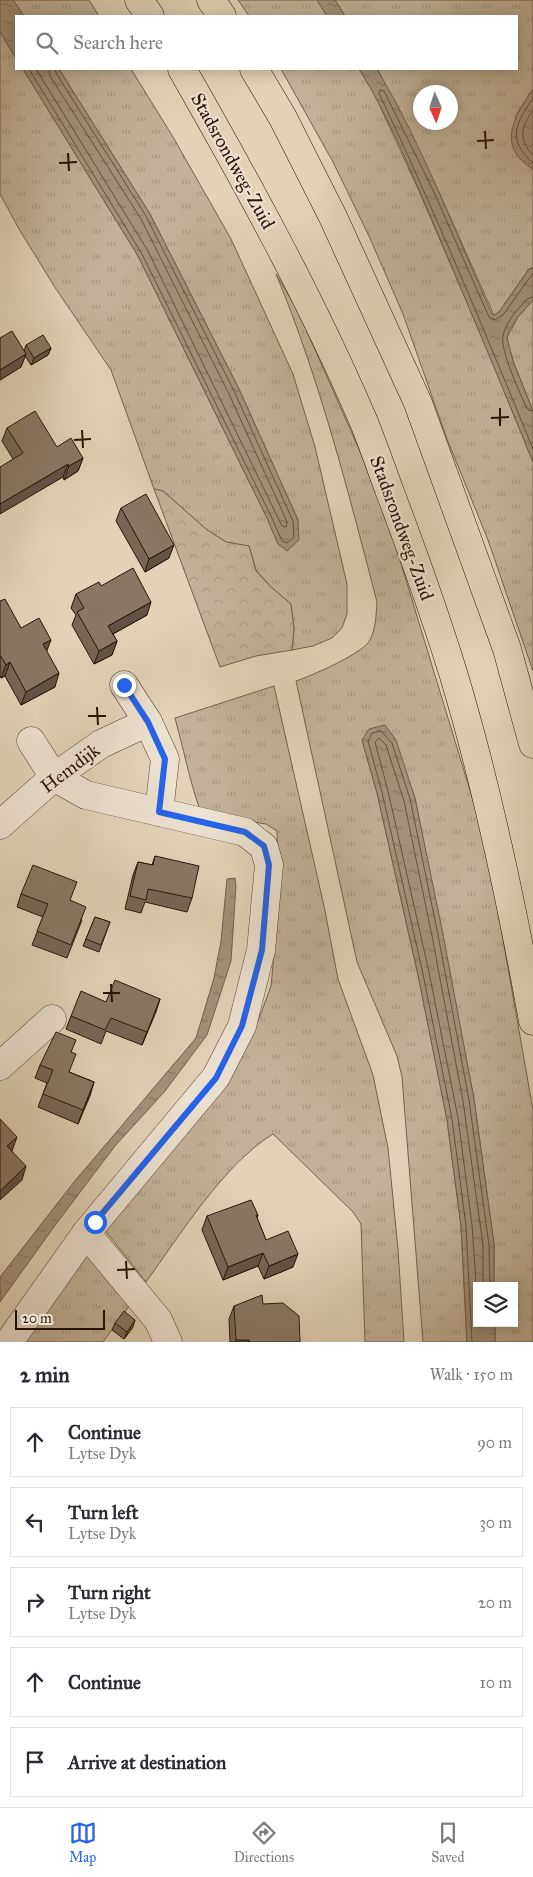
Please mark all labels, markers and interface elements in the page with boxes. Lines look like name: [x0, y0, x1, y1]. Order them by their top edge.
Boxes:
search box: [15, 15, 518, 70]
icon: search: [33, 29, 61, 57]
text: Search here: [73, 31, 163, 54]
north arrow: [413, 85, 458, 130]
street label: Stadsrondweg-Zuid: [185, 89, 280, 234]
street label: Stadsrondweg-Zuid: [364, 453, 439, 604]
route end: [113, 674, 136, 697]
street label: Hemdijk: [36, 738, 104, 798]
route start: [84, 1211, 107, 1234]
map controls: [473, 1282, 518, 1327]
button: layers: [473, 1282, 518, 1327]
scale bar: [15, 1307, 105, 1330]
text: 20 m: [22, 1310, 52, 1327]
text: 2 min: [20, 1362, 70, 1388]
text: Walk · 150 m: [430, 1365, 513, 1384]
text: Continue: [68, 1421, 141, 1444]
icon: ahead: [21, 1428, 49, 1456]
text: 90 m: [477, 1433, 512, 1452]
text: Lytse Dyk: [68, 1444, 136, 1463]
text: Turn left: [68, 1501, 138, 1524]
icon: left: [21, 1508, 49, 1536]
text: 30 m: [479, 1513, 512, 1532]
text: Lytse Dyk: [68, 1524, 136, 1543]
text: Turn right: [68, 1581, 151, 1604]
icon: right: [21, 1588, 49, 1616]
text: 20 m: [478, 1593, 512, 1612]
text: Lytse Dyk: [68, 1604, 136, 1623]
icon: ahead: [21, 1668, 49, 1696]
text: Continue: [68, 1671, 141, 1694]
text: 10 m: [480, 1673, 512, 1692]
icon: arrive: [21, 1748, 49, 1776]
text: Arrive at destination: [68, 1751, 226, 1774]
tab: Map: [69, 1819, 97, 1866]
tab: Directions: [234, 1819, 294, 1866]
tab: Saved: [431, 1819, 464, 1866]

